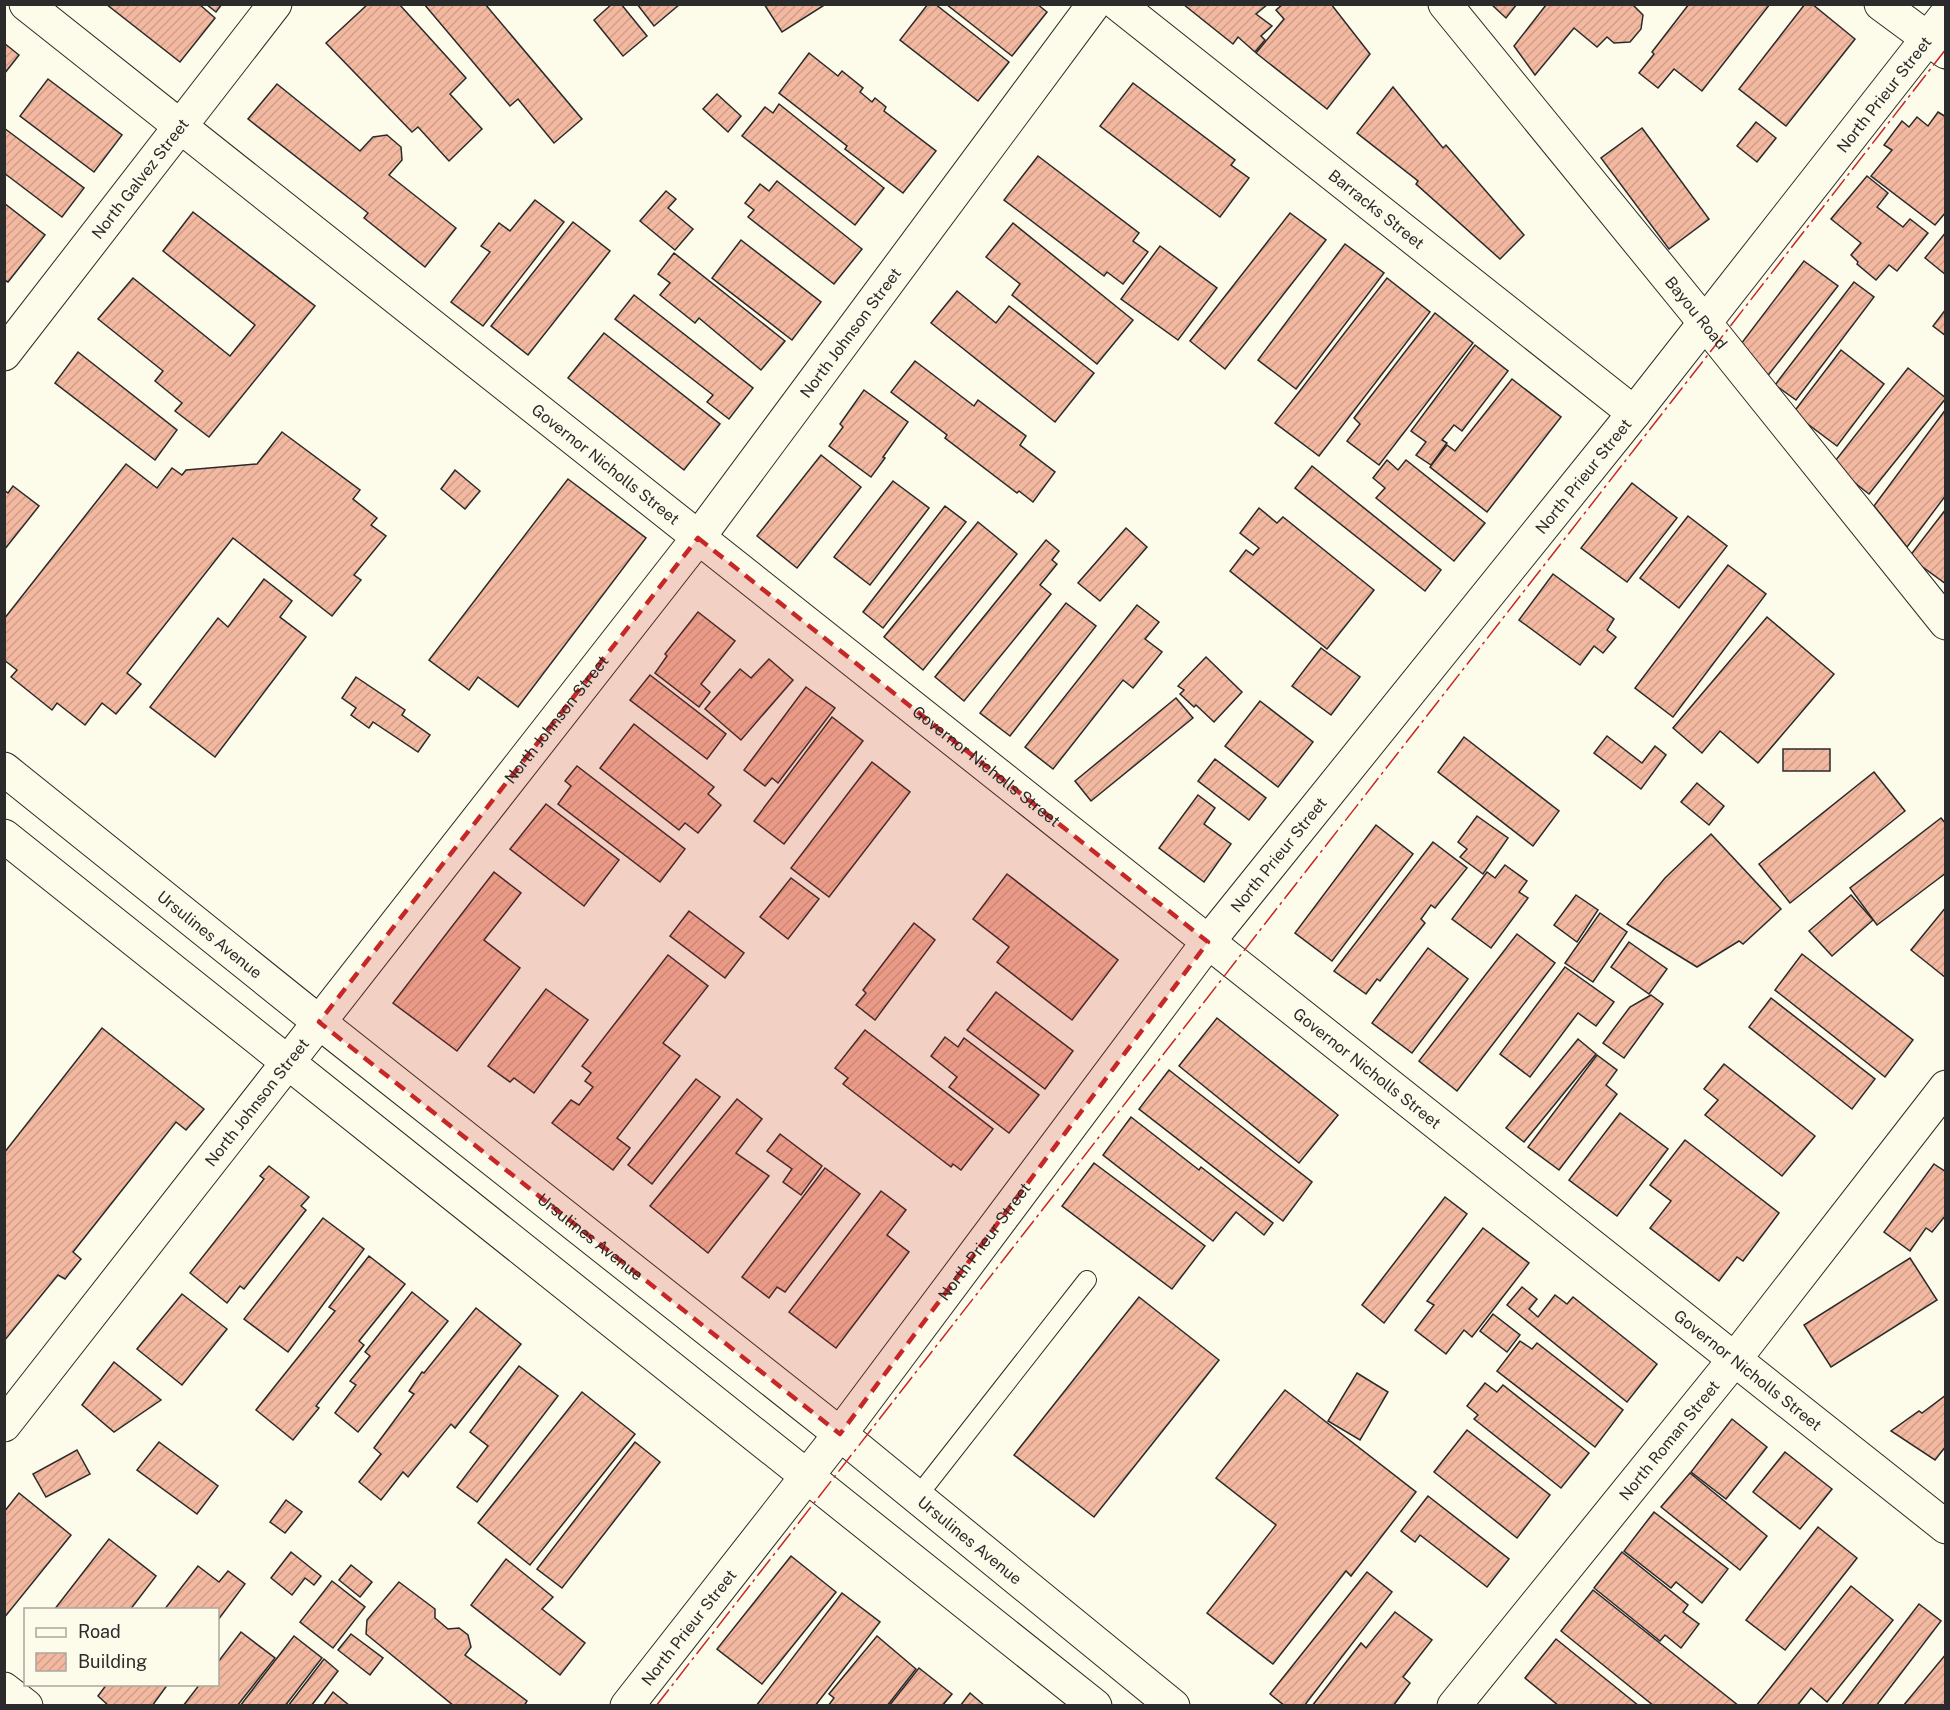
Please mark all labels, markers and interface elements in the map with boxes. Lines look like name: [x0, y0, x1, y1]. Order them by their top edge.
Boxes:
street label: North Prieur Street: [1833, 33, 1936, 156]
street label: North Galvez Street: [88, 115, 193, 243]
street label: Barracks Street: [1325, 166, 1428, 253]
street label: North Johnson Street: [796, 264, 905, 402]
street label: Bayou Road: [1661, 273, 1731, 353]
street label: Governor Nicholls Street: [528, 400, 683, 529]
street label: North Prieur Street: [1532, 415, 1636, 538]
street label: North Johnson Street: [501, 652, 612, 787]
street label: Governor Nicholls Street: [909, 702, 1064, 831]
street label: North Prieur Street: [1227, 794, 1331, 916]
street label: Ursulines Avenue: [153, 887, 266, 983]
street label: Governor Nicholls Street: [1289, 1004, 1445, 1133]
street label: North Johnson Street: [201, 1035, 313, 1170]
street label: North Prieur Street: [934, 1179, 1035, 1304]
street label: Ursulines Avenue: [534, 1190, 647, 1284]
street label: Governor Nicholls Street: [1670, 1306, 1825, 1435]
street label: North Roman Street: [1615, 1377, 1724, 1504]
street label: Ursulines Avenue: [914, 1492, 1026, 1589]
street label: North Prieur Street: [638, 1566, 740, 1689]
legend: [24, 1608, 219, 1686]
text: Road: [78, 1621, 121, 1642]
text: Building: [78, 1651, 147, 1672]

